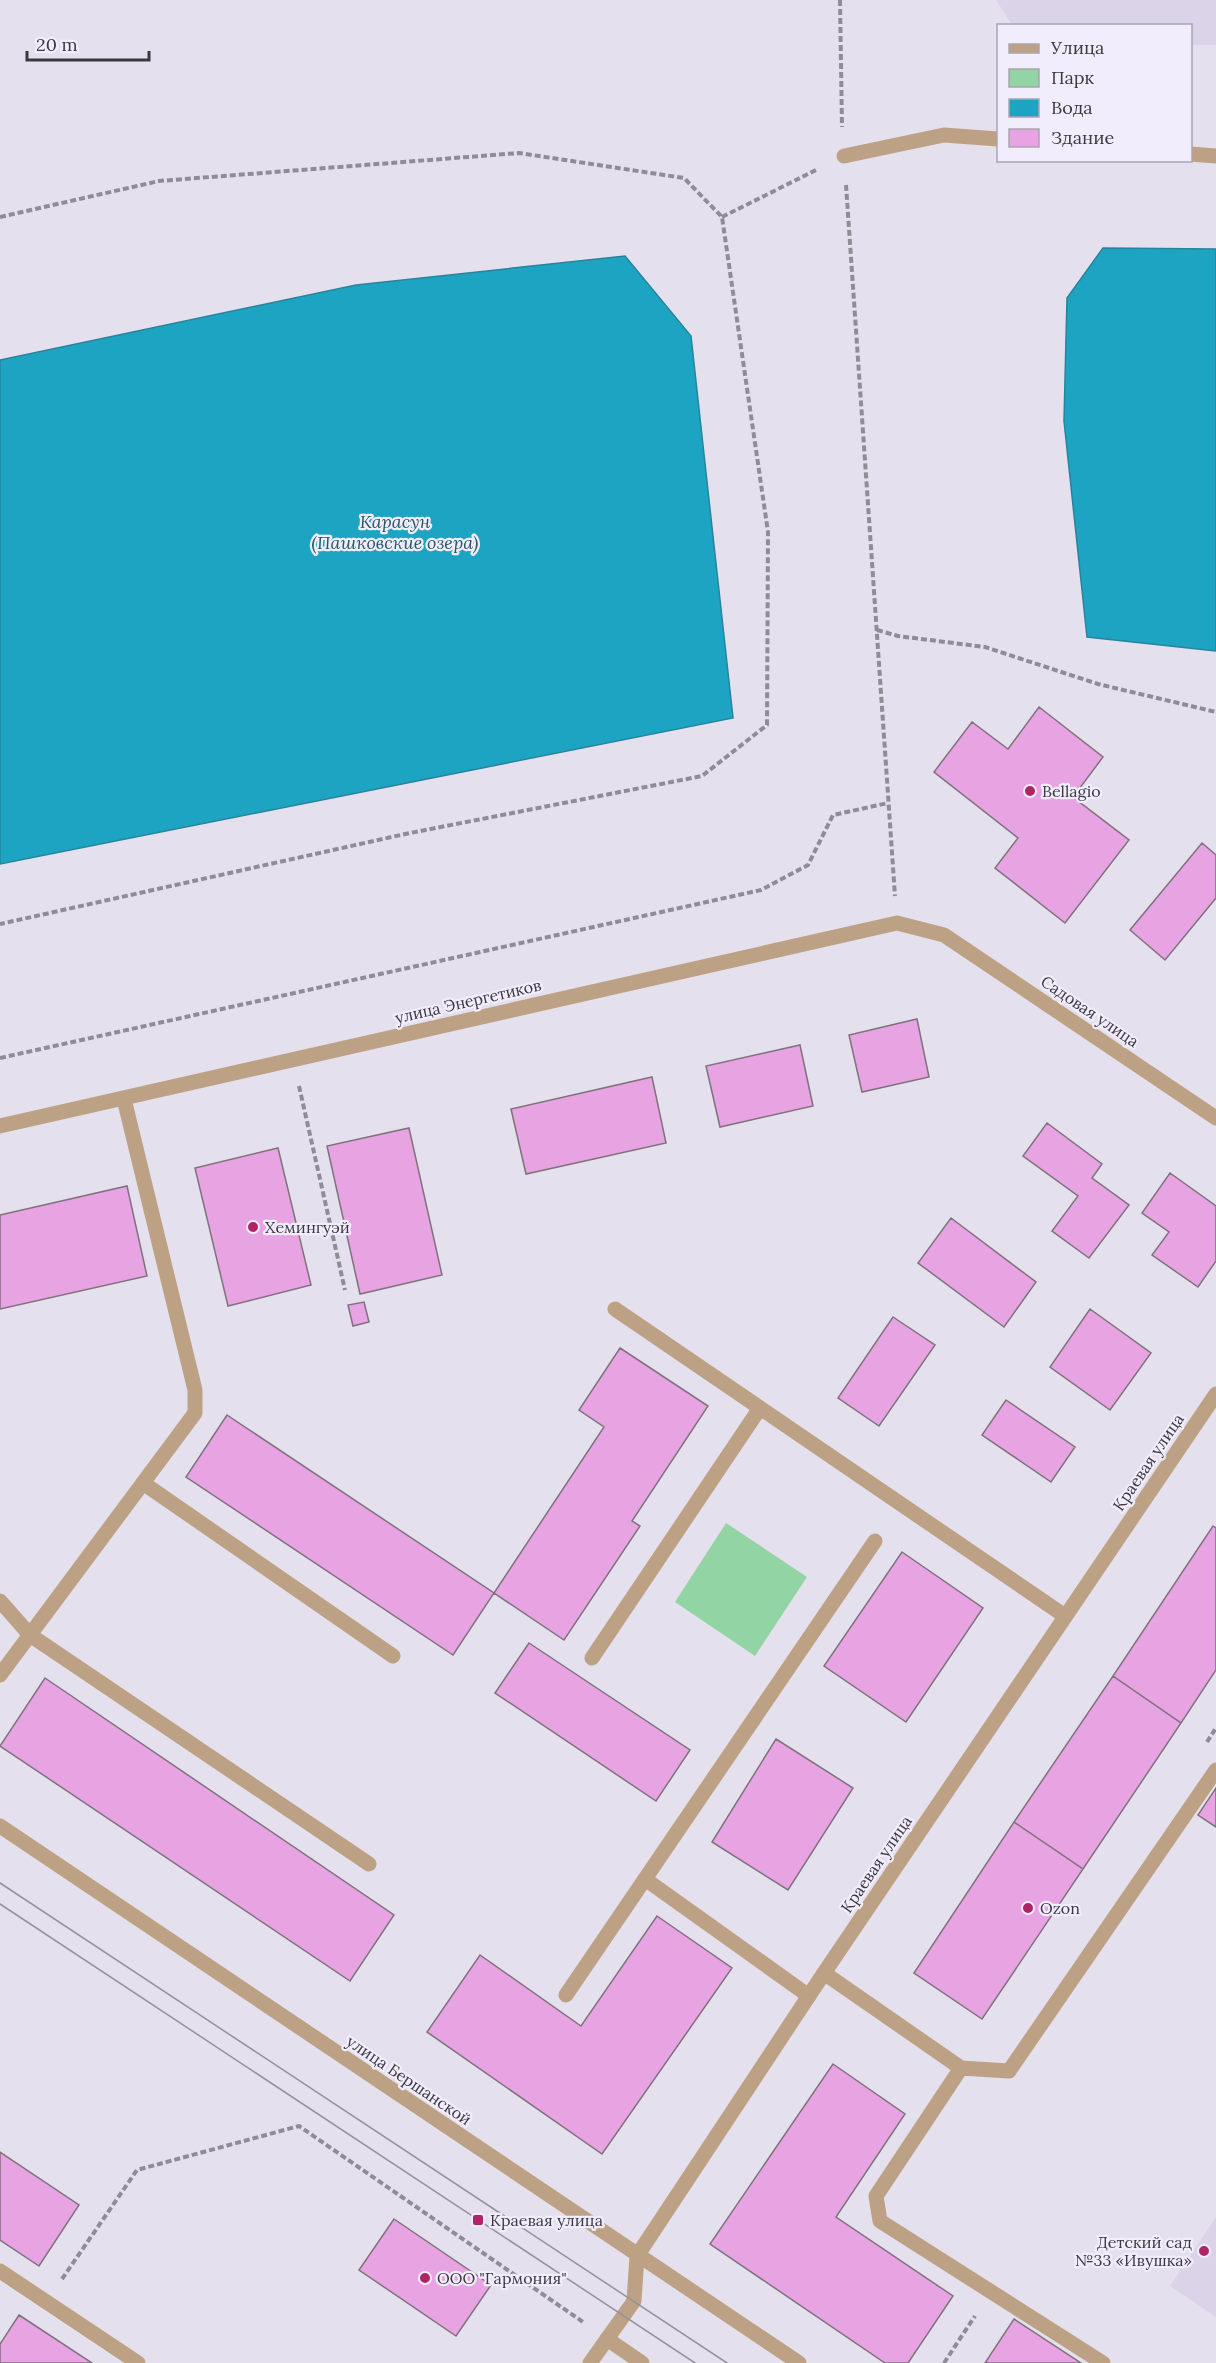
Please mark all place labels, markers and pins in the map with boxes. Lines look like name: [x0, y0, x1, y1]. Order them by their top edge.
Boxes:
place label: Bellagio: [1042, 781, 1101, 801]
marker: Bellagio: [1023, 784, 1037, 798]
place label: Хемингуэй: [265, 1217, 350, 1237]
marker: Хемингуэй: [246, 1220, 260, 1234]
place label: Ozon: [1040, 1898, 1080, 1918]
marker: Ozon: [1021, 1901, 1035, 1915]
place label: Краевая улица: [490, 2210, 603, 2230]
marker: Краевая улица: [471, 2213, 485, 2227]
place label: Детский сад №33 «Ивушка»: [1075, 2232, 1193, 2270]
marker: Детский сад №33 «Ивушка»: [1197, 2244, 1211, 2258]
place label: ООО "Гармония": [437, 2268, 567, 2288]
marker: ООО "Гармония": [418, 2271, 432, 2285]

